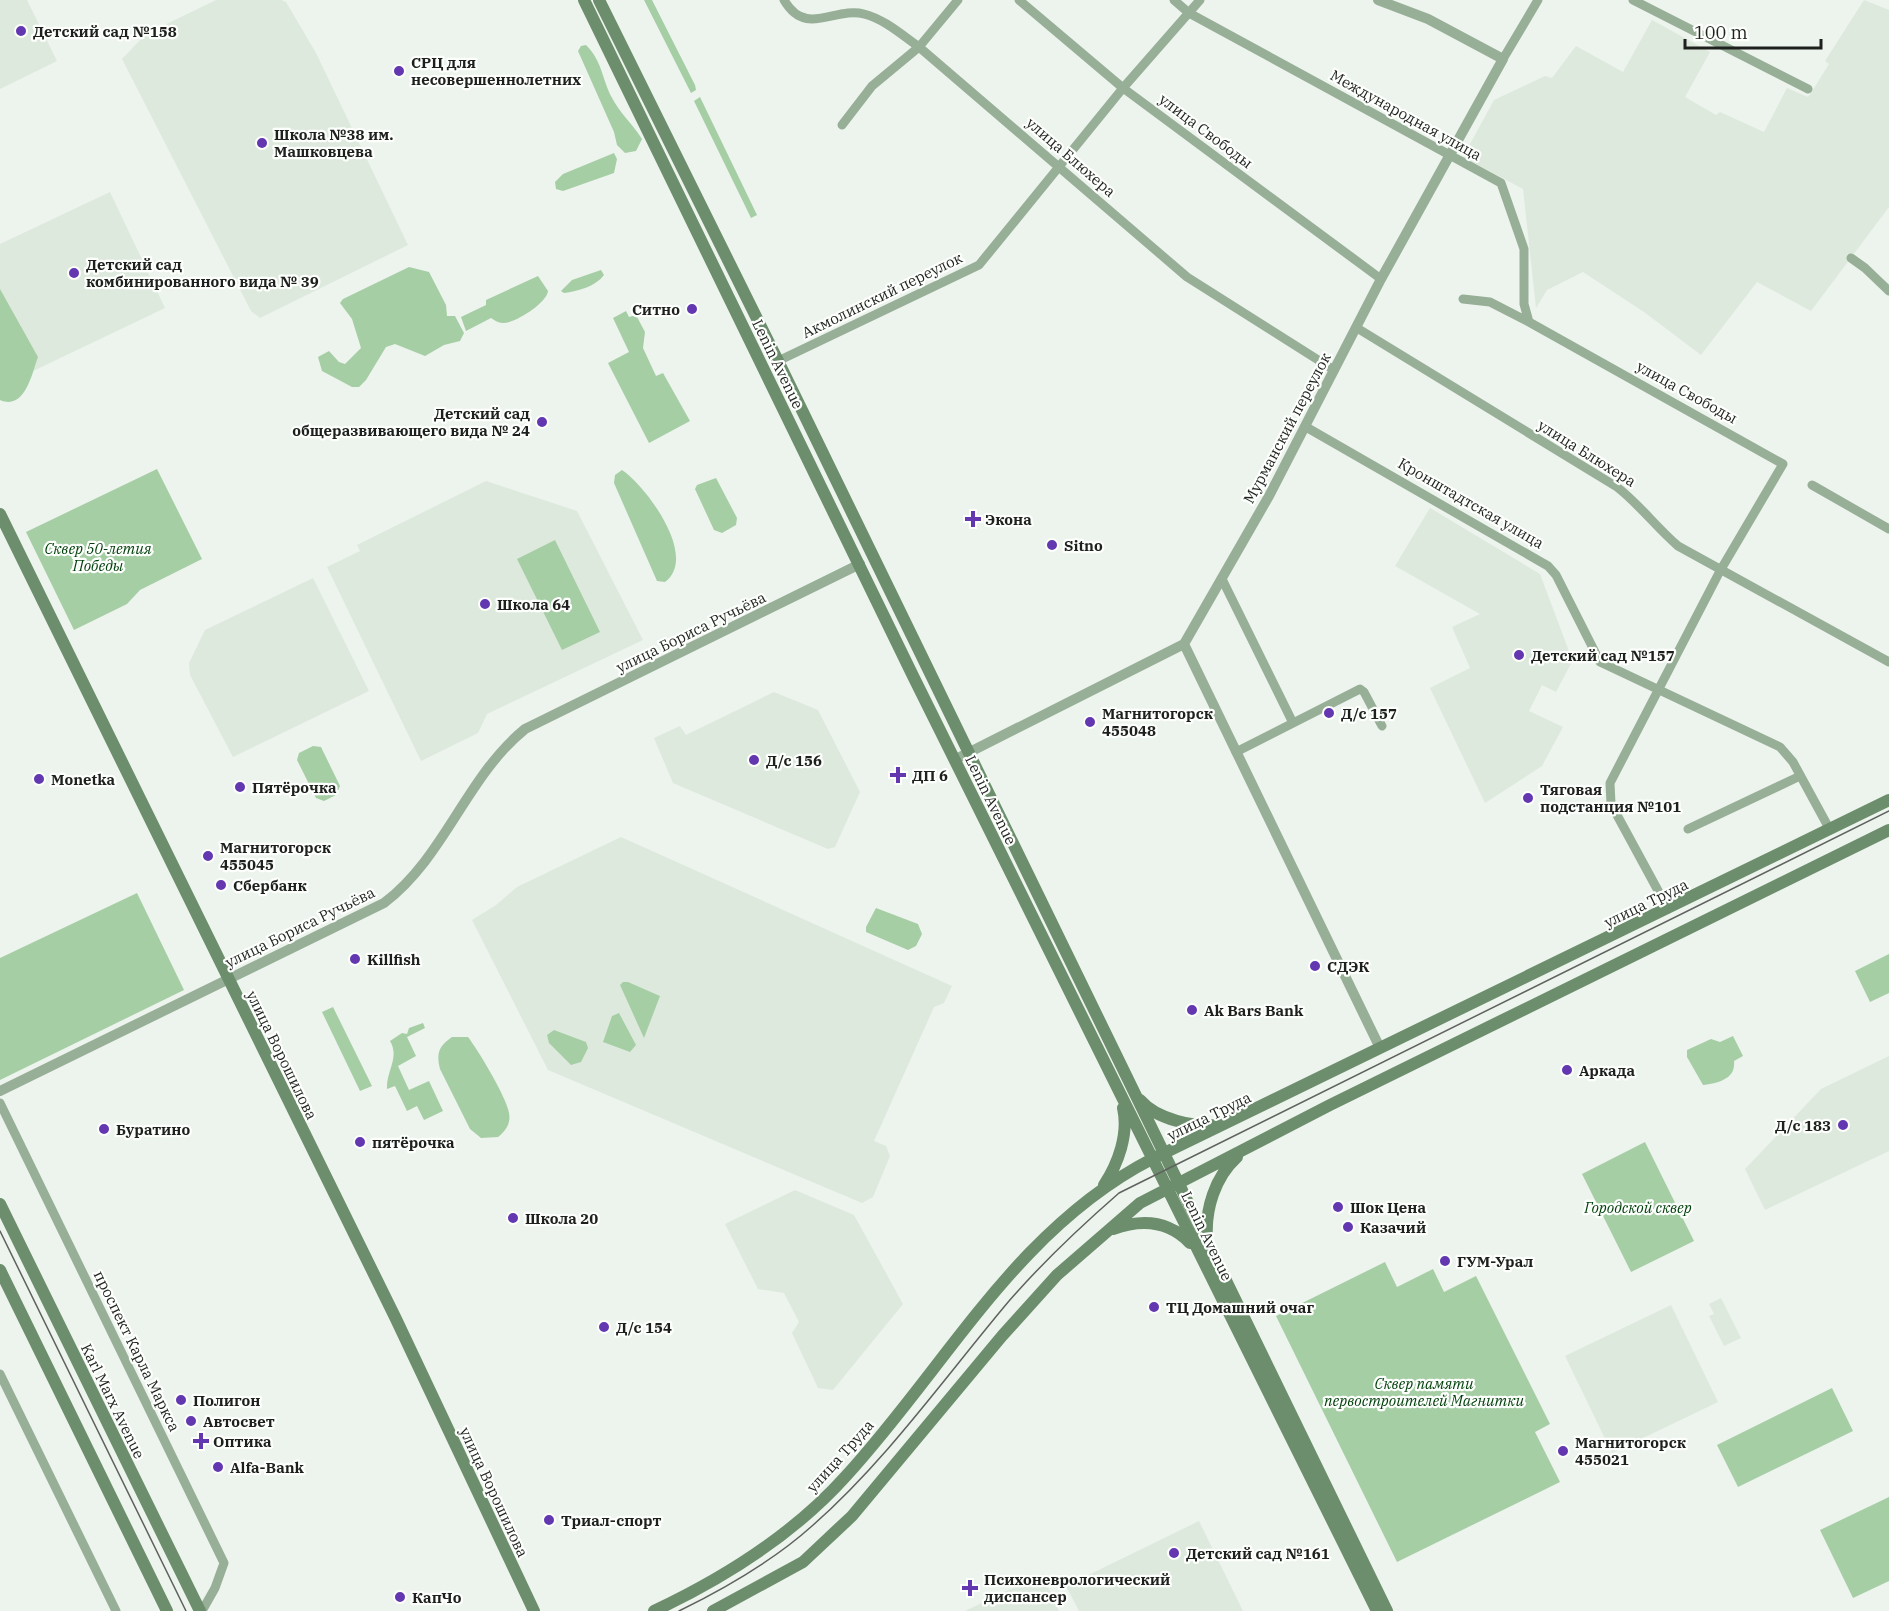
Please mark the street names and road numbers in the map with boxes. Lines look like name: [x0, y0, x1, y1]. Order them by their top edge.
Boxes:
street label: Международная улица: [1327, 65, 1485, 165]
street label: улица Свободы: [1155, 90, 1257, 172]
street label: улица Блюхера: [1022, 113, 1120, 201]
street label: Акмолинский переулок: [799, 248, 966, 342]
street label: Lenin Avenue: [748, 316, 808, 412]
street label: Мурманский переулок: [1239, 349, 1335, 507]
street label: улица Свободы: [1633, 356, 1741, 428]
street label: улица Блюхера: [1534, 415, 1640, 491]
street label: Кронштадтская улица: [1395, 453, 1547, 553]
street label: улица Бориса Ручьёва: [613, 587, 769, 677]
street label: Lenin Avenue: [961, 752, 1021, 848]
street label: улица Труда: [1601, 874, 1691, 932]
street label: улица Бориса Ручьёва: [222, 882, 378, 972]
street label: улица Ворошилова: [242, 987, 322, 1123]
street label: улица Труда: [1164, 1087, 1254, 1145]
street label: Lenin Avenue: [1177, 1188, 1237, 1284]
street label: проспект Карла Маркса: [90, 1267, 184, 1435]
street label: Karl Marx Avenue: [77, 1340, 149, 1462]
street label: улица Труда: [802, 1416, 878, 1496]
street label: улица Ворошилова: [456, 1424, 532, 1560]

